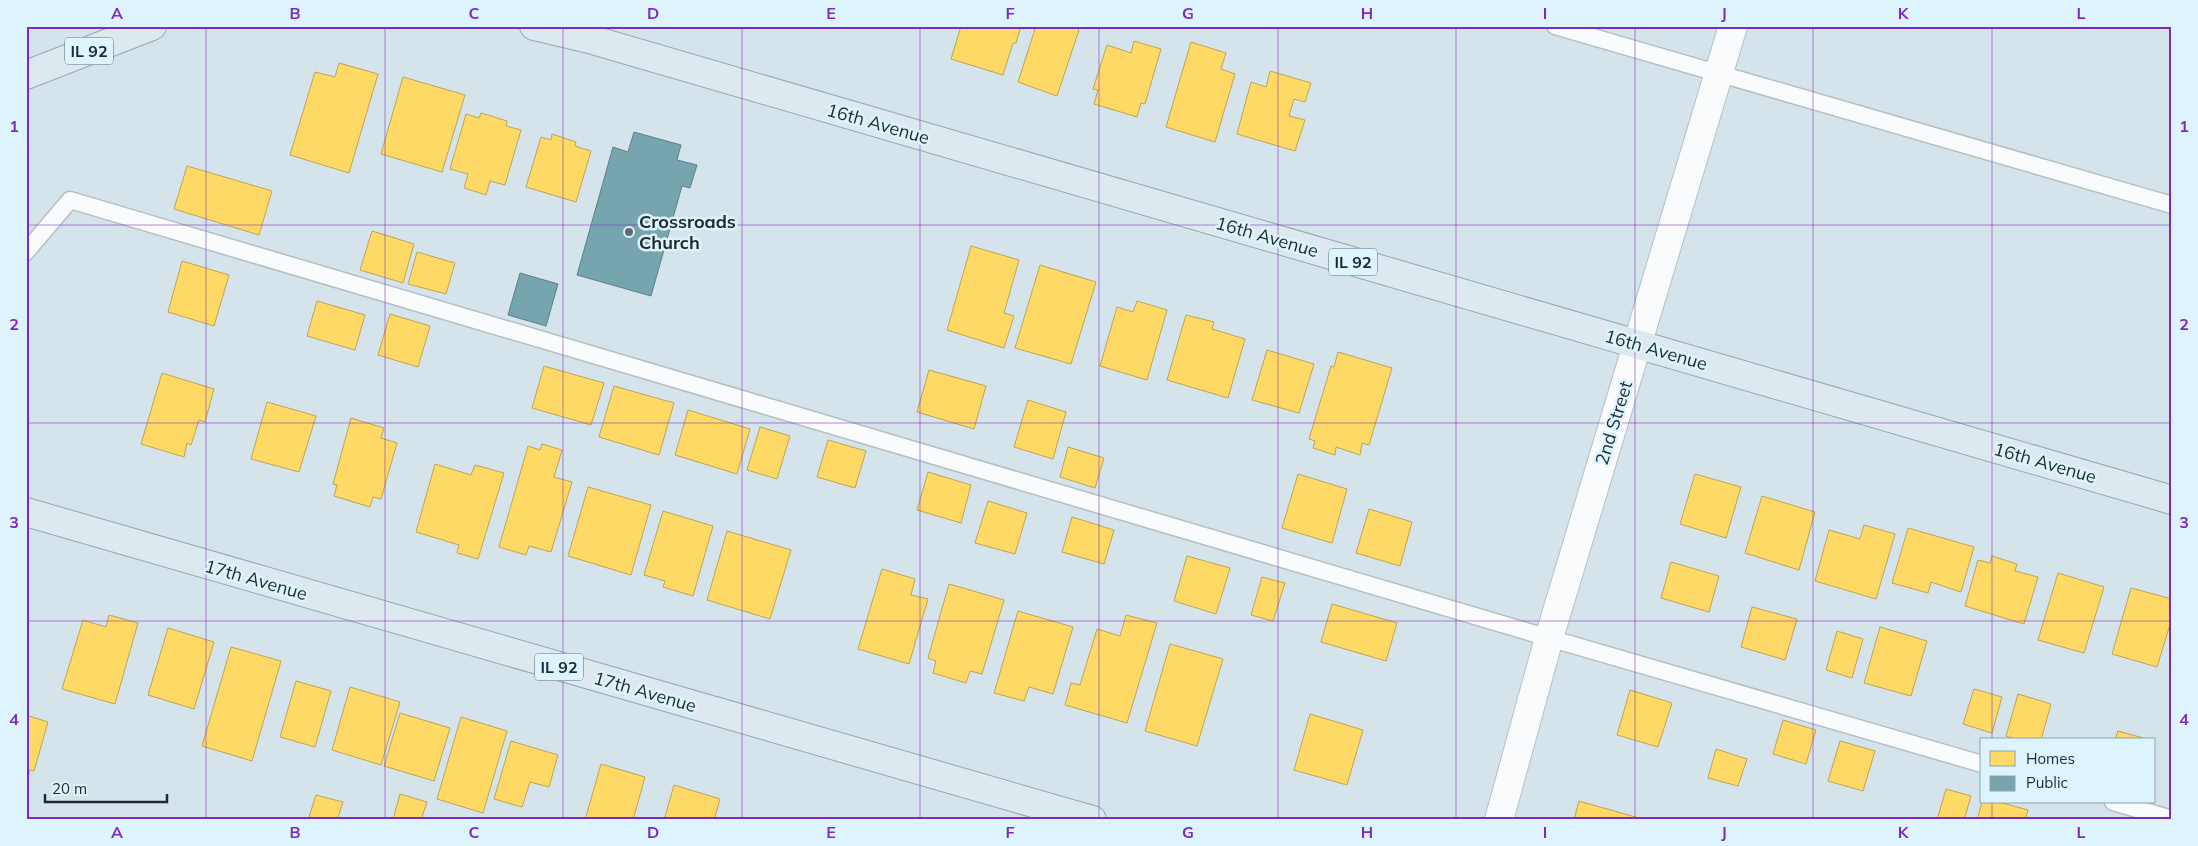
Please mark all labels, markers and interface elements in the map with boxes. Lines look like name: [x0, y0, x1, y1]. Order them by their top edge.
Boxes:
text: A: [111, 3, 123, 23]
text: B: [289, 3, 301, 23]
text: C: [469, 3, 480, 23]
text: D: [647, 3, 659, 23]
text: E: [826, 3, 836, 23]
text: F: [1005, 3, 1015, 23]
text: G: [1182, 3, 1194, 23]
text: H: [1361, 3, 1373, 23]
text: I: [1543, 3, 1547, 23]
text: J: [1721, 3, 1727, 23]
text: K: [1898, 3, 1910, 23]
text: L: [2077, 3, 2086, 23]
road number: IL 92: [65, 37, 113, 64]
street label: 16th Avenue: [824, 98, 932, 149]
text: 1: [9, 116, 19, 136]
text: 1: [2179, 116, 2189, 136]
place label: Crossroads Church: [639, 210, 736, 254]
street label: 16th Avenue: [1213, 211, 1321, 262]
marker: Crossroads Church: [623, 226, 635, 238]
road number: IL 92: [1329, 248, 1377, 276]
text: 2: [9, 314, 19, 334]
text: 2: [2179, 314, 2189, 334]
street label: 16th Avenue: [1602, 324, 1710, 375]
street label: 2nd Street: [1590, 378, 1637, 468]
street label: 16th Avenue: [1991, 437, 2099, 488]
text: 3: [9, 512, 19, 532]
text: 3: [2179, 512, 2189, 532]
street label: 17th Avenue: [202, 554, 310, 605]
road number: IL 92: [535, 654, 583, 680]
street label: 17th Avenue: [591, 666, 699, 717]
text: 4: [9, 709, 19, 729]
text: 4: [2179, 709, 2189, 729]
legend: [1980, 738, 2156, 804]
text: Homes: [2026, 749, 2075, 768]
scale bar: [45, 771, 168, 803]
text: Public: [2026, 773, 2068, 792]
text: 20 m: [52, 779, 87, 798]
text: A: [111, 822, 123, 842]
text: B: [289, 822, 301, 842]
text: C: [469, 822, 480, 842]
text: D: [647, 822, 659, 842]
text: E: [826, 822, 836, 842]
text: F: [1005, 822, 1015, 842]
text: G: [1182, 822, 1194, 842]
text: H: [1361, 822, 1373, 842]
text: I: [1543, 822, 1547, 842]
text: J: [1721, 822, 1727, 842]
text: K: [1898, 822, 1910, 842]
text: L: [2077, 822, 2086, 842]

